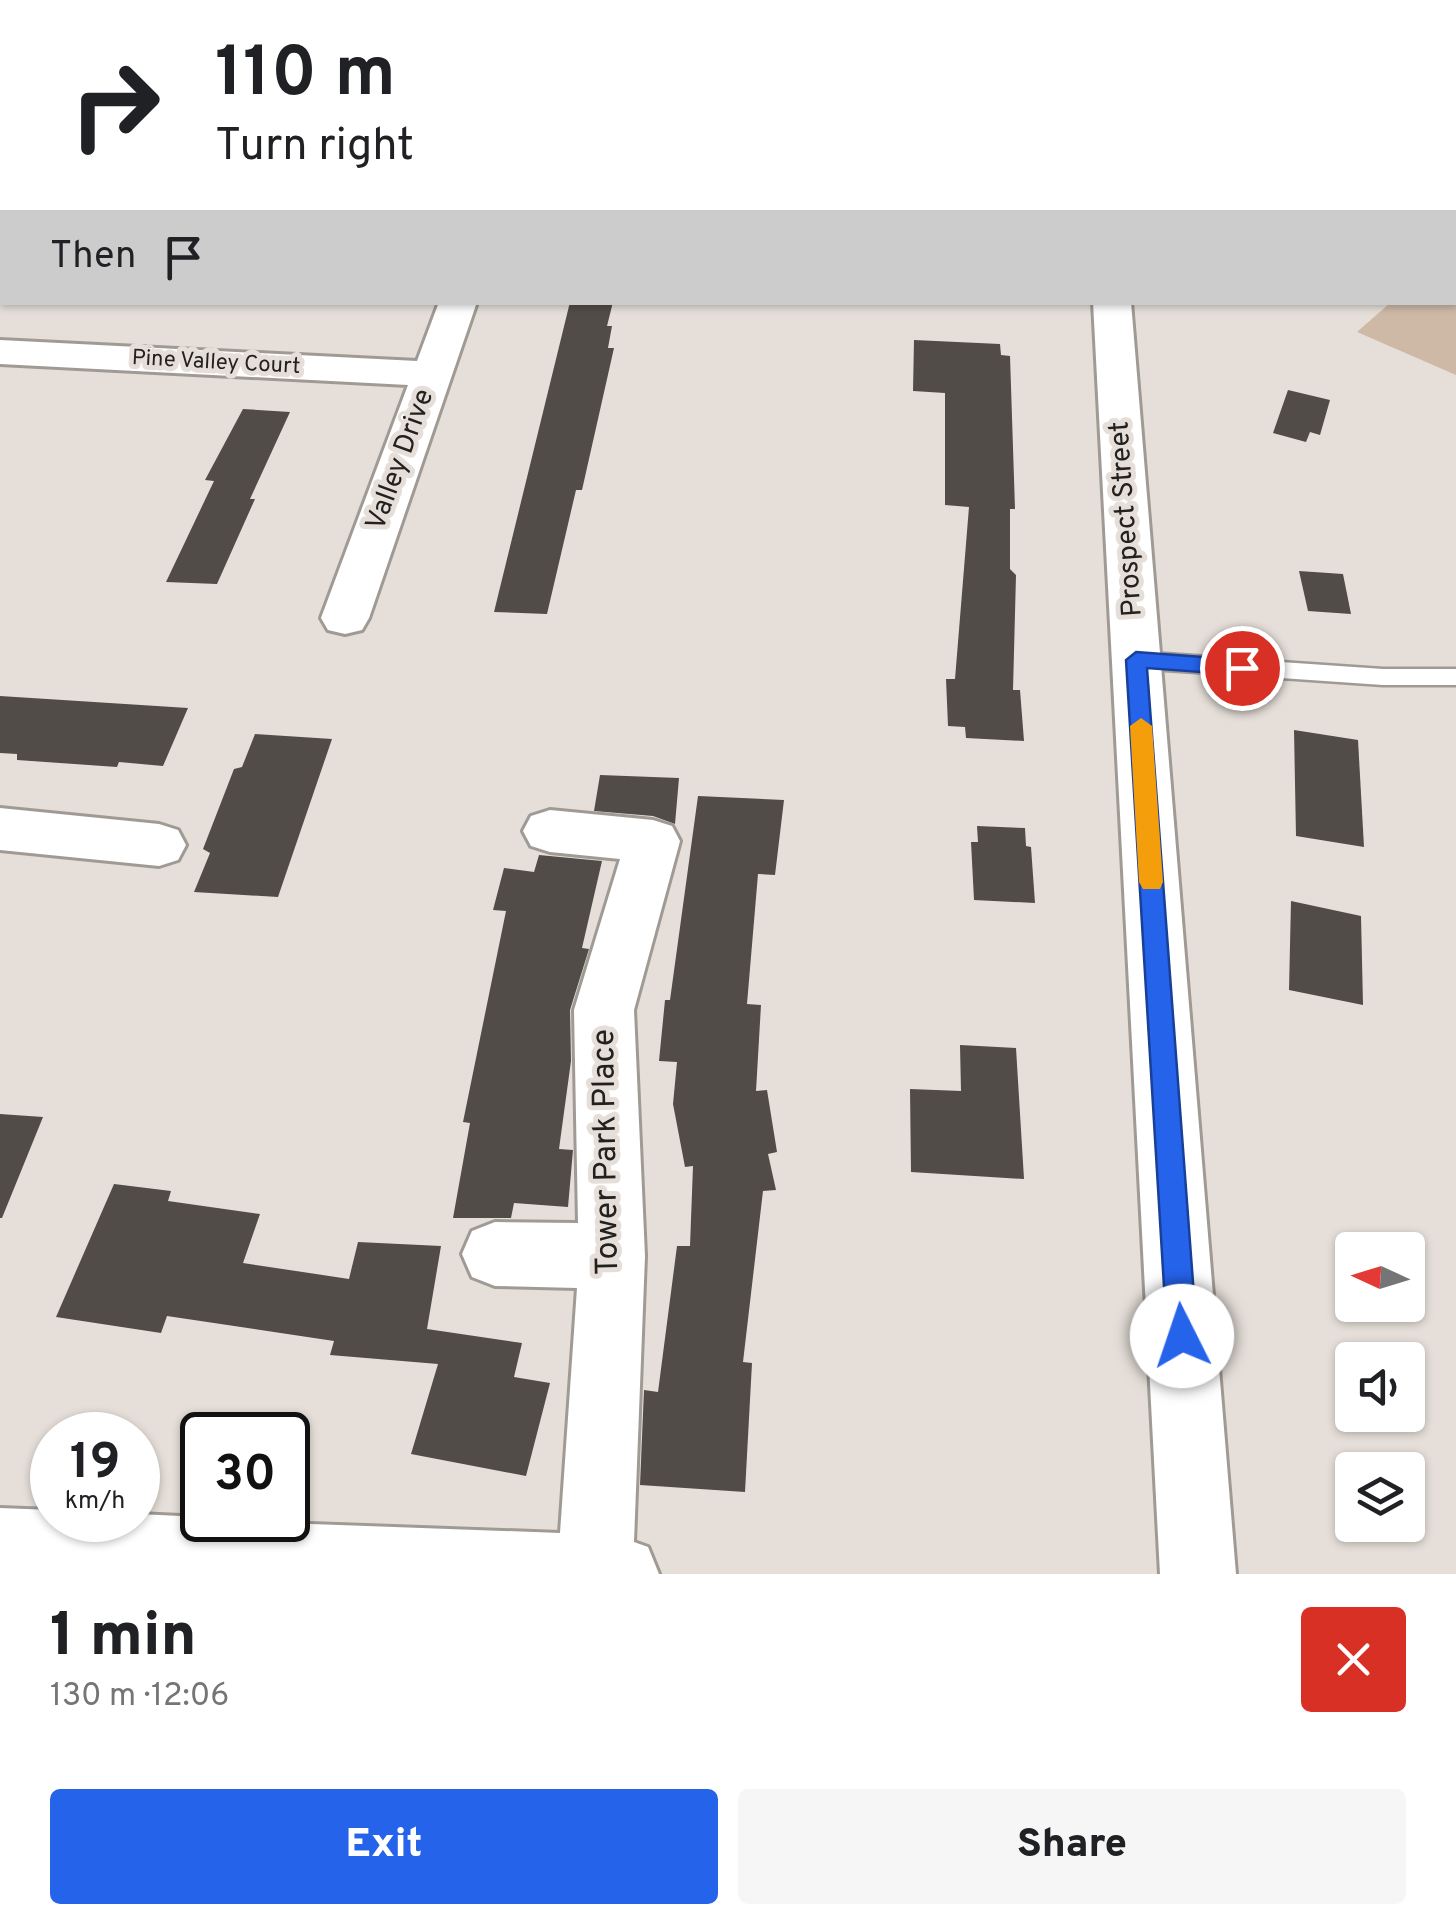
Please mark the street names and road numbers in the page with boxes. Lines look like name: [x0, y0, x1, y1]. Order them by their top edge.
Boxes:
street label: Pine Valley Court: [131, 345, 301, 381]
street label: Valley Drive: [359, 384, 443, 536]
street label: Prospect Street: [1102, 420, 1152, 618]
street label: Tower Park Place: [585, 1029, 629, 1275]

